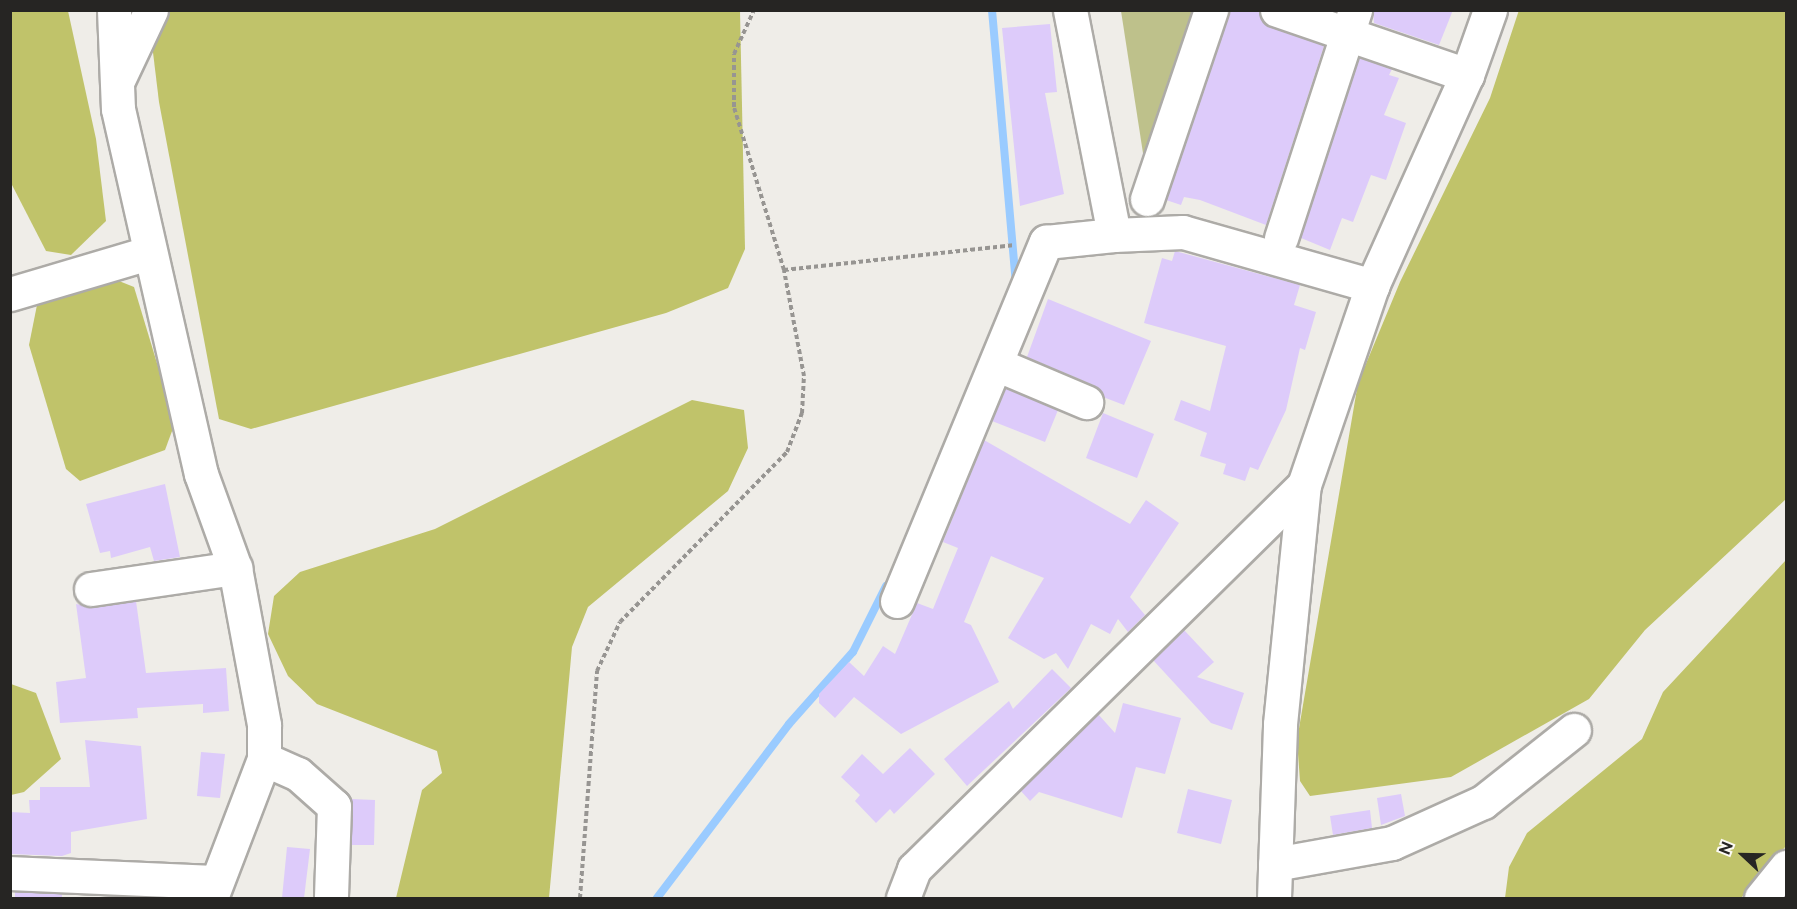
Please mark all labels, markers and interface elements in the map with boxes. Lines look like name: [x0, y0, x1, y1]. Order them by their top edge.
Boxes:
north arrow: [1713, 825, 1773, 885]
text: N: [1715, 839, 1737, 857]

